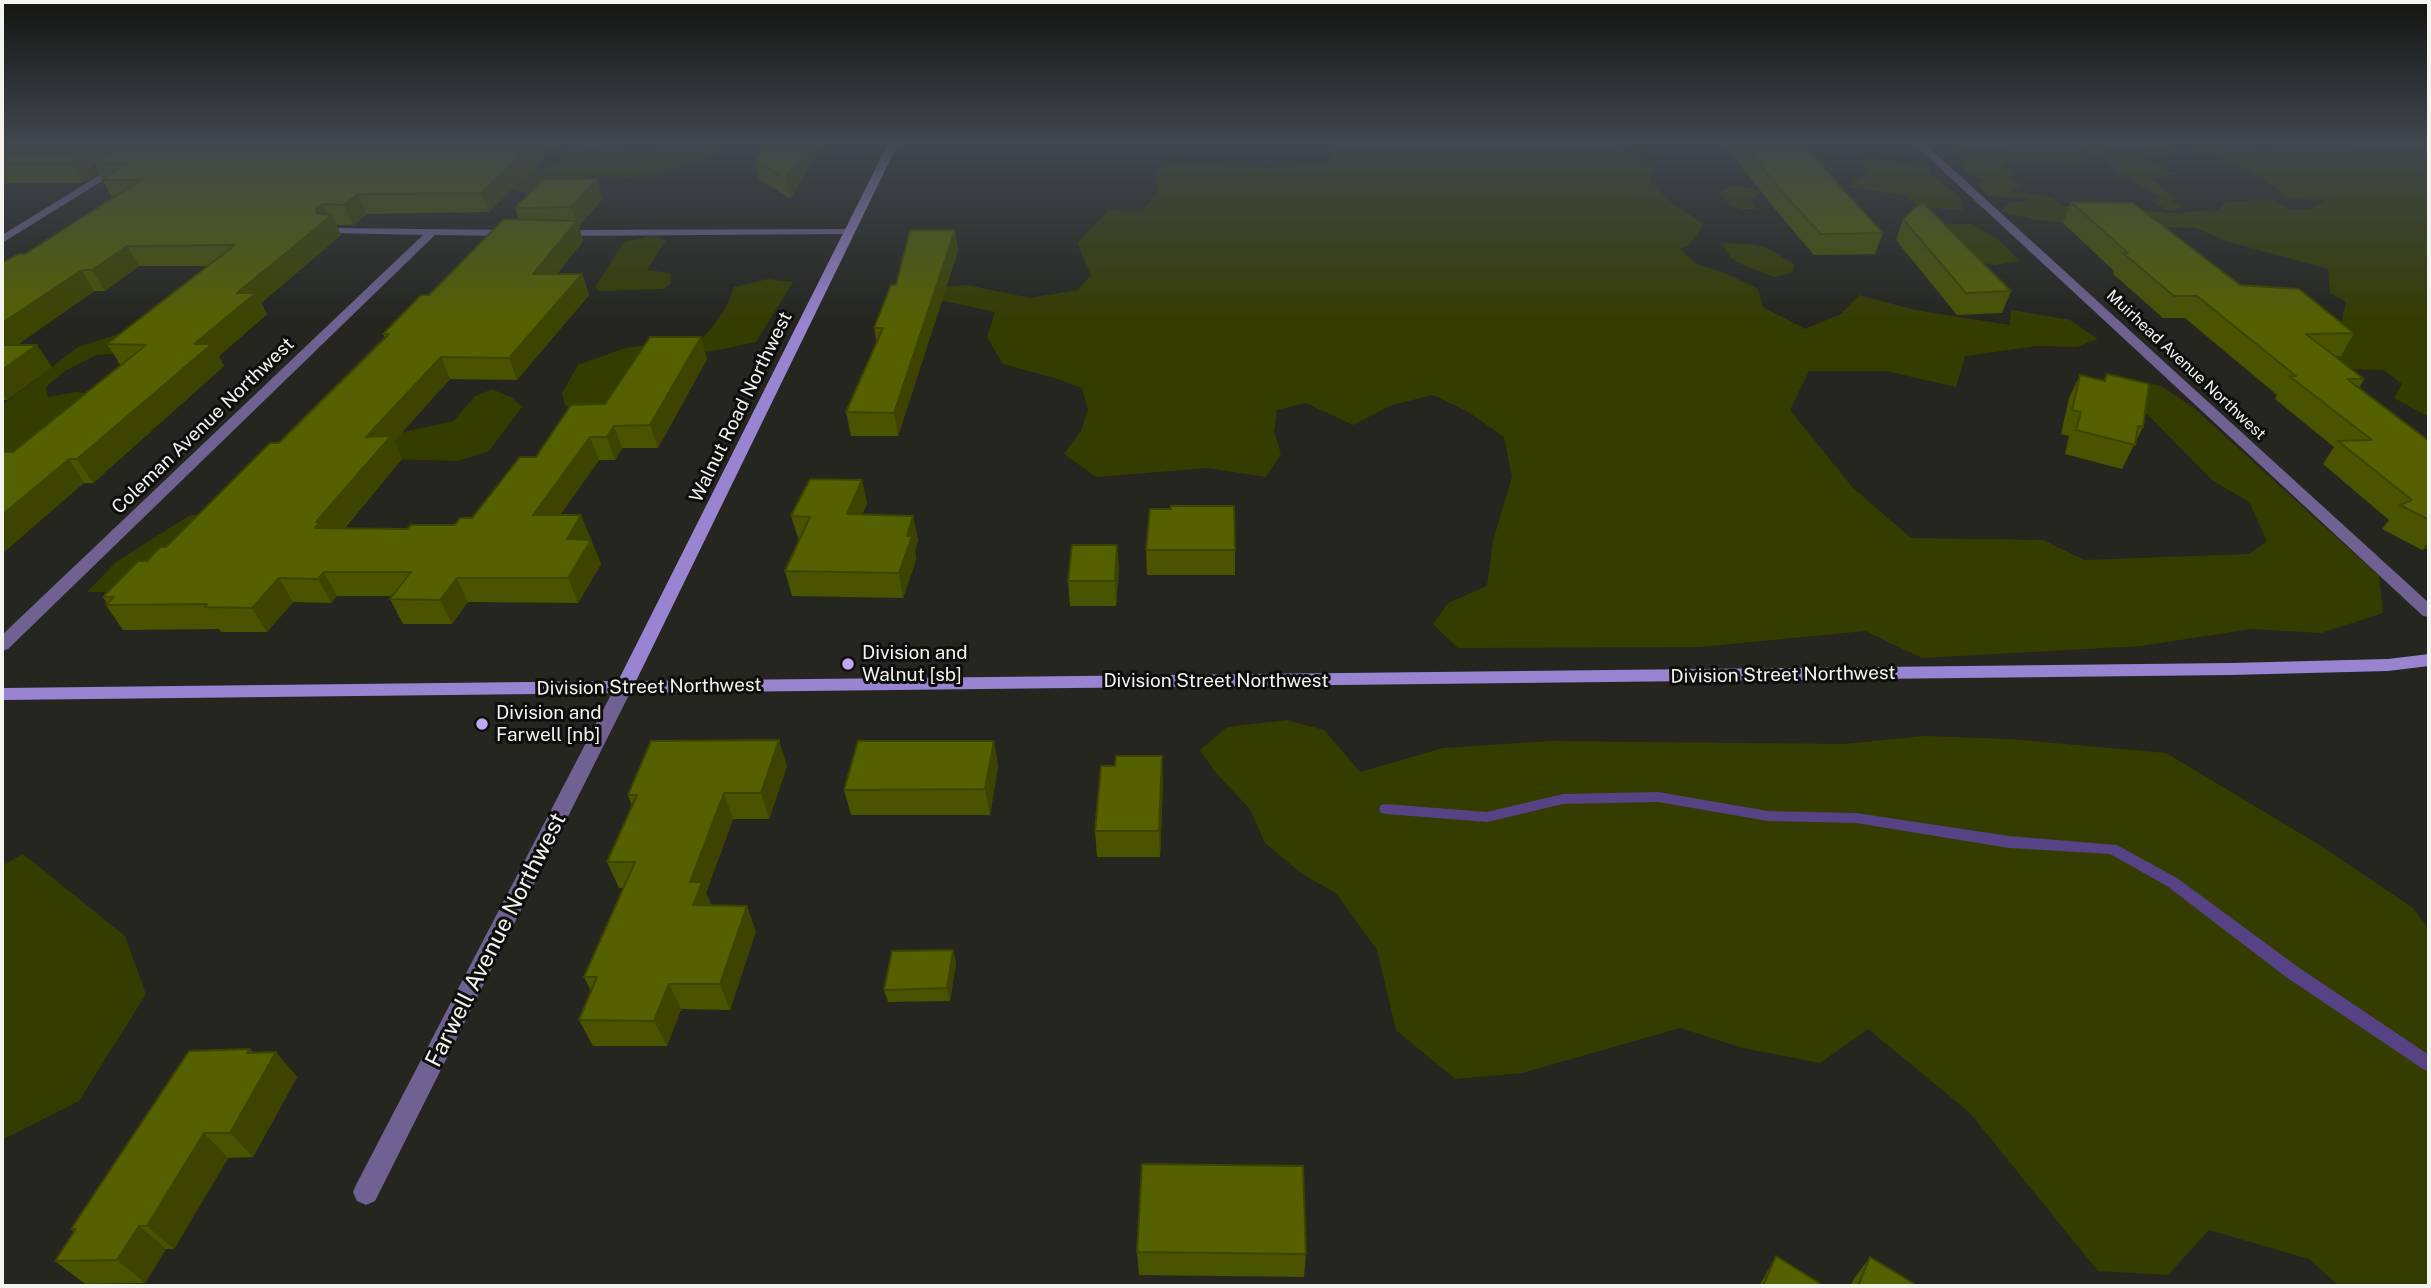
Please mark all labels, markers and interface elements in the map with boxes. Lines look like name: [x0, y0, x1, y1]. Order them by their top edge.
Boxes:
street label: Muirhead Avenue Northwest: [2102, 286, 2270, 444]
street label: Walnut Road Northwest: [685, 308, 797, 506]
street label: Coleman Avenue Northwest: [107, 333, 299, 519]
place label: Division and Walnut [sb]: [862, 642, 968, 686]
marker: Division and Walnut [sb]: [840, 656, 856, 672]
street label: Division Street Northwest: [1670, 662, 1896, 688]
street label: Division Street Northwest: [1103, 670, 1329, 692]
street label: Division Street Northwest: [536, 674, 762, 700]
place label: Division and Farwell [nb]: [496, 702, 602, 746]
marker: Division and Farwell [nb]: [474, 716, 490, 732]
street label: Farwell Avenue Northwest: [420, 808, 572, 1072]

